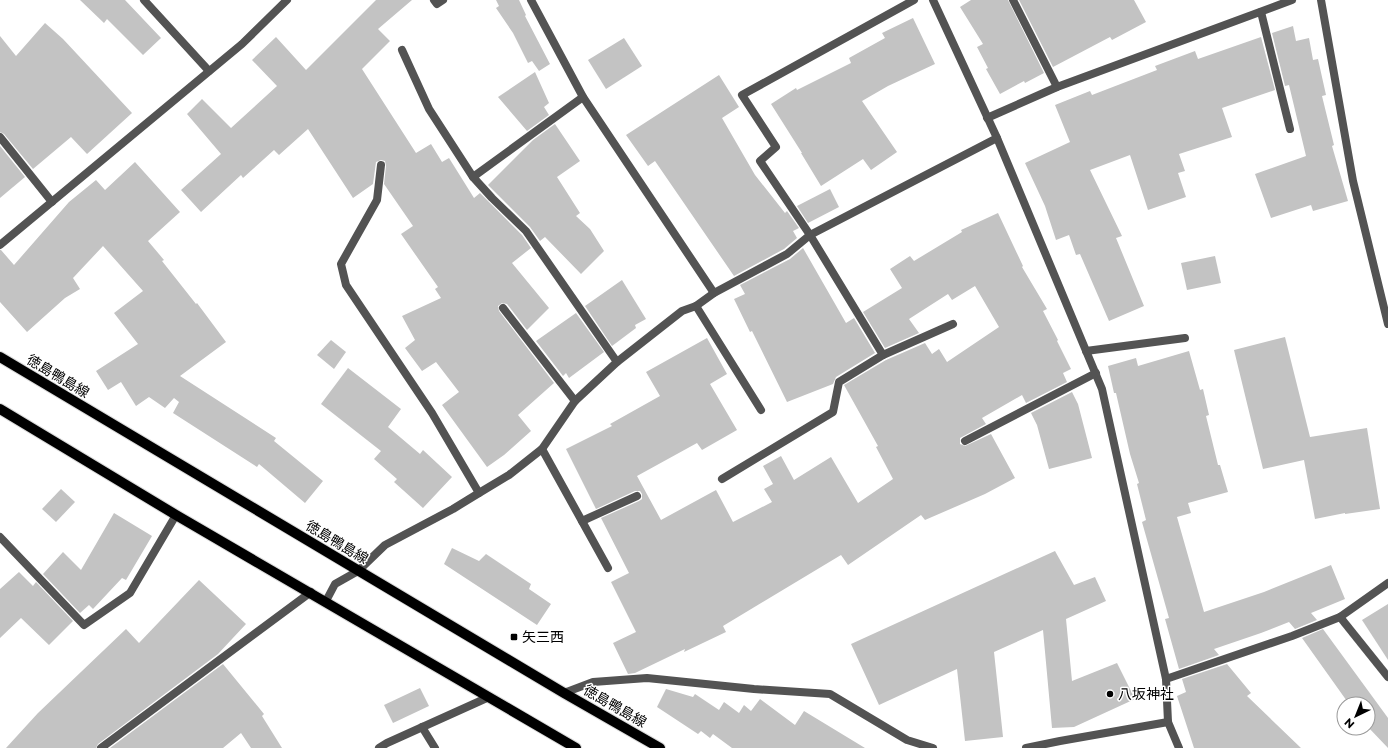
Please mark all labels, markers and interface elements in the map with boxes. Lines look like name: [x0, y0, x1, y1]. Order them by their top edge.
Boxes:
street label: 徳島鴨島線: [23, 350, 93, 402]
street label: 徳島鴨島線: [302, 516, 372, 568]
place label: 矢三西: [522, 628, 564, 646]
marker: 矢三西: [509, 632, 519, 642]
street label: 徳島鴨島線: [580, 681, 650, 731]
place label: 八坂神社: [1118, 685, 1174, 703]
marker: 八坂神社: [1105, 689, 1115, 699]
north arrow: [1336, 696, 1376, 736]
text: N: [1341, 715, 1357, 731]

